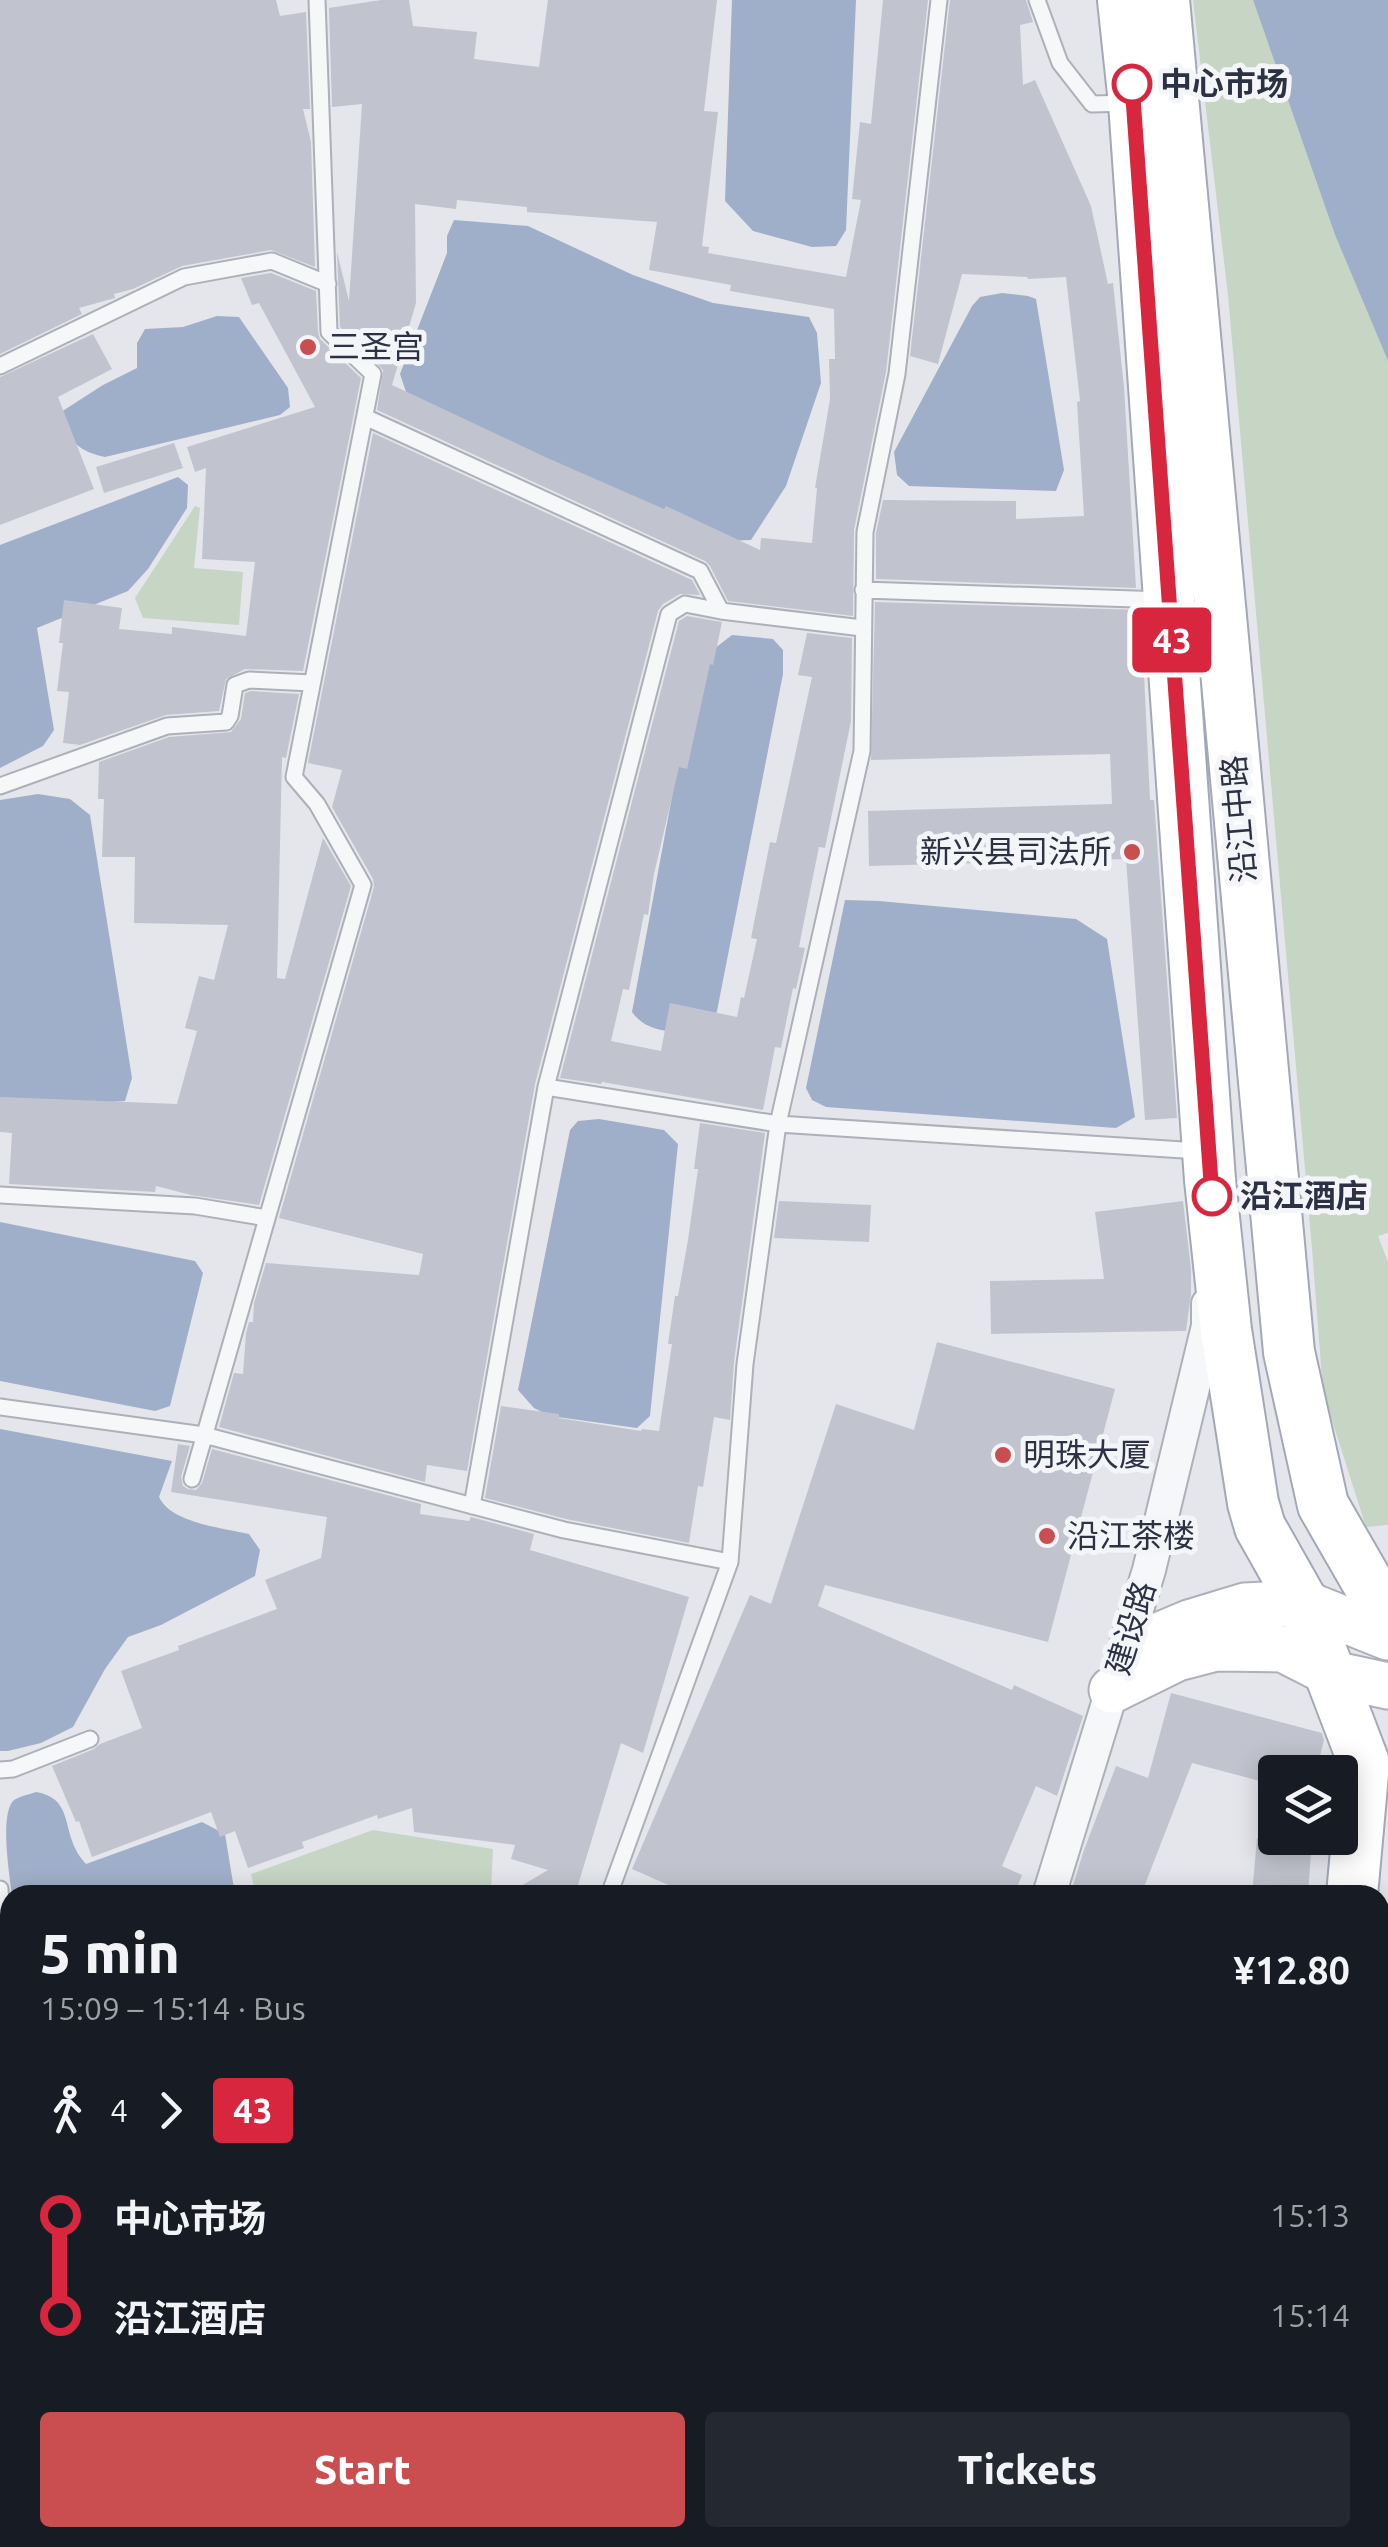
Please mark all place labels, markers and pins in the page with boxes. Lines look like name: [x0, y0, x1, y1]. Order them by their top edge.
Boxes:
marker: 中心市场: [1113, 65, 1151, 103]
place label: 中心市场: [1160, 65, 1288, 101]
place label: 三圣宫: [328, 328, 424, 364]
marker: 三圣宫: [297, 336, 319, 358]
place label: 新兴县司法所: [920, 833, 1112, 869]
marker: 新兴县司法所: [1121, 841, 1143, 863]
marker: 沿江酒店: [1193, 1177, 1231, 1215]
place label: 沿江酒店: [1240, 1177, 1368, 1213]
place label: 明珠大厦: [1023, 1436, 1151, 1472]
marker: 明珠大厦: [992, 1444, 1014, 1466]
place label: 沿江茶楼: [1067, 1517, 1195, 1553]
marker: 沿江茶楼: [1036, 1525, 1058, 1547]

